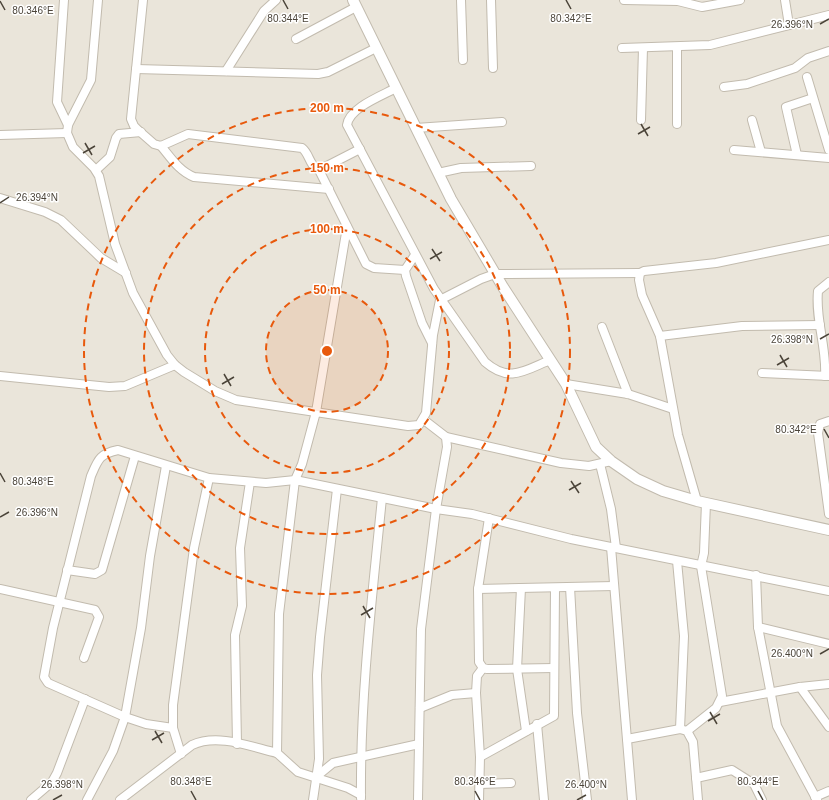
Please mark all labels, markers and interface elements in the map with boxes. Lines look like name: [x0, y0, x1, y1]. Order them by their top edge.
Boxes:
text: 80.346°E: [12, 5, 54, 16]
text: 80.344°E: [267, 13, 309, 24]
text: 80.342°E: [550, 13, 592, 24]
text: 26.396°N: [771, 19, 813, 30]
text: 200 m: [310, 101, 344, 115]
text: 150 m: [310, 161, 344, 175]
text: 26.394°N: [16, 192, 58, 203]
text: 100 m: [310, 222, 344, 236]
text: 50 m: [313, 283, 341, 297]
text: 26.398°N: [771, 334, 813, 345]
centre of rings: [320, 344, 334, 358]
text: 80.342°E: [775, 424, 817, 435]
text: 80.348°E: [12, 476, 54, 487]
text: 26.396°N: [16, 507, 58, 518]
text: 26.400°N: [771, 648, 813, 659]
text: 80.348°E: [170, 776, 212, 787]
text: 80.346°E: [454, 776, 496, 787]
text: 80.344°E: [737, 776, 779, 787]
text: 26.398°N: [41, 779, 83, 790]
text: 26.400°N: [565, 779, 607, 790]

